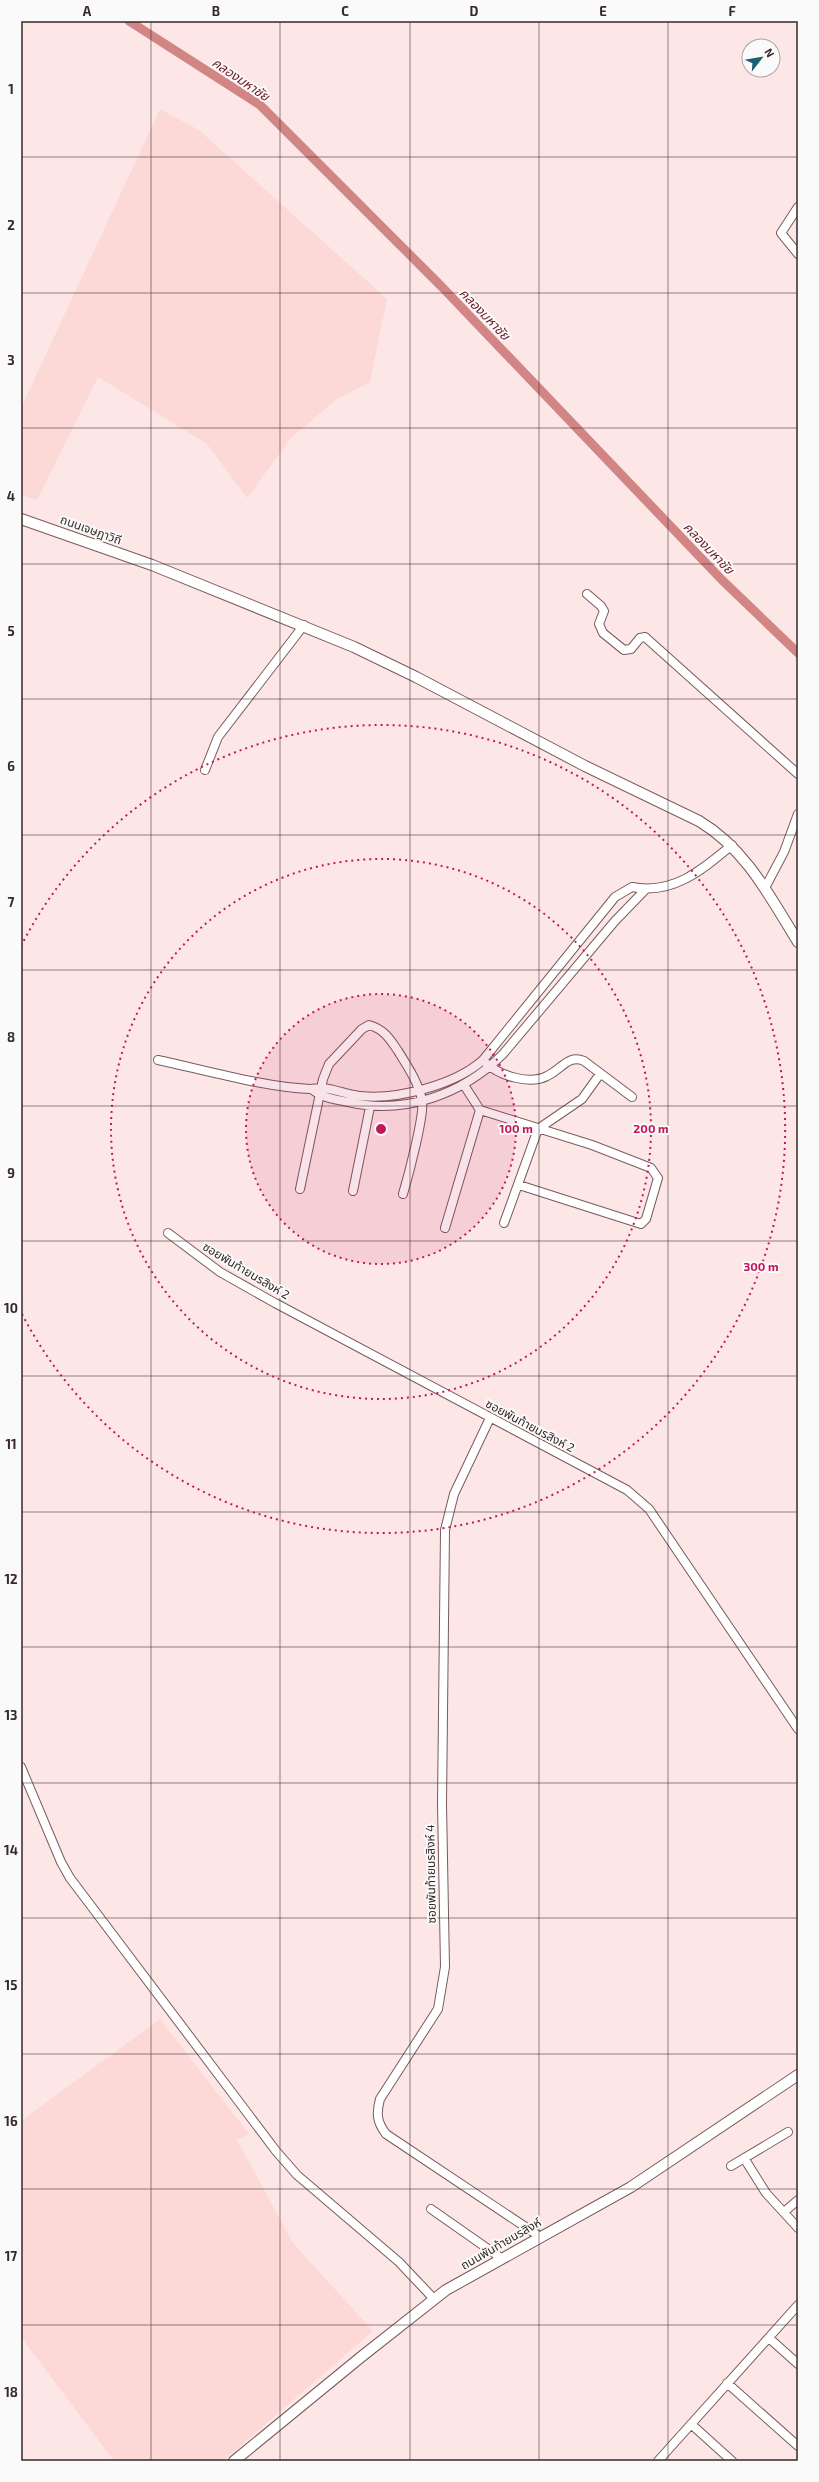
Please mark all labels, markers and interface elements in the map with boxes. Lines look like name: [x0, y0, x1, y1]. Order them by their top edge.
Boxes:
text: A: [83, 3, 92, 19]
text: B: [212, 3, 220, 19]
text: C: [341, 3, 349, 19]
text: D: [470, 3, 479, 19]
text: E: [599, 3, 607, 19]
text: F: [728, 3, 736, 19]
north arrow: [741, 38, 781, 78]
text: N: [762, 46, 778, 59]
water label: คลองมหาชัย: [209, 54, 274, 105]
text: 1: [8, 81, 14, 97]
text: 2: [7, 217, 15, 233]
water label: คลองมหาชัย: [456, 285, 514, 344]
text: 3: [7, 352, 15, 368]
text: 4: [7, 488, 15, 504]
street label: ถนนเจษฎาวิถี: [58, 511, 124, 548]
water label: คลองมหาชัย: [680, 519, 738, 578]
text: 5: [7, 623, 15, 639]
text: 6: [7, 758, 15, 774]
text: 7: [8, 894, 15, 910]
text: 8: [7, 1029, 15, 1045]
text: 100 m: [499, 1121, 533, 1135]
text: 200 m: [633, 1121, 669, 1135]
centre of rings: [374, 1122, 388, 1136]
text: 9: [7, 1165, 15, 1181]
street label: ซอยพันท้ายนรสิงห์ 2: [201, 1239, 293, 1302]
text: 300 m: [743, 1259, 779, 1273]
text: 10: [4, 1300, 18, 1316]
street label: ซอยพันท้ายนรสิงห์ 2: [484, 1396, 578, 1455]
text: 11: [5, 1436, 17, 1452]
text: 12: [4, 1571, 18, 1587]
text: 13: [5, 1707, 18, 1723]
street label: ซอยพันท้ายนรสิงห์ 4: [422, 1824, 438, 1924]
text: 14: [4, 1842, 18, 1858]
text: 15: [5, 1977, 17, 1993]
text: 16: [4, 2113, 18, 2129]
street label: ถนนพันท้ายนรสิงห์: [458, 2214, 543, 2272]
text: 17: [5, 2248, 17, 2264]
text: 18: [4, 2384, 18, 2400]

